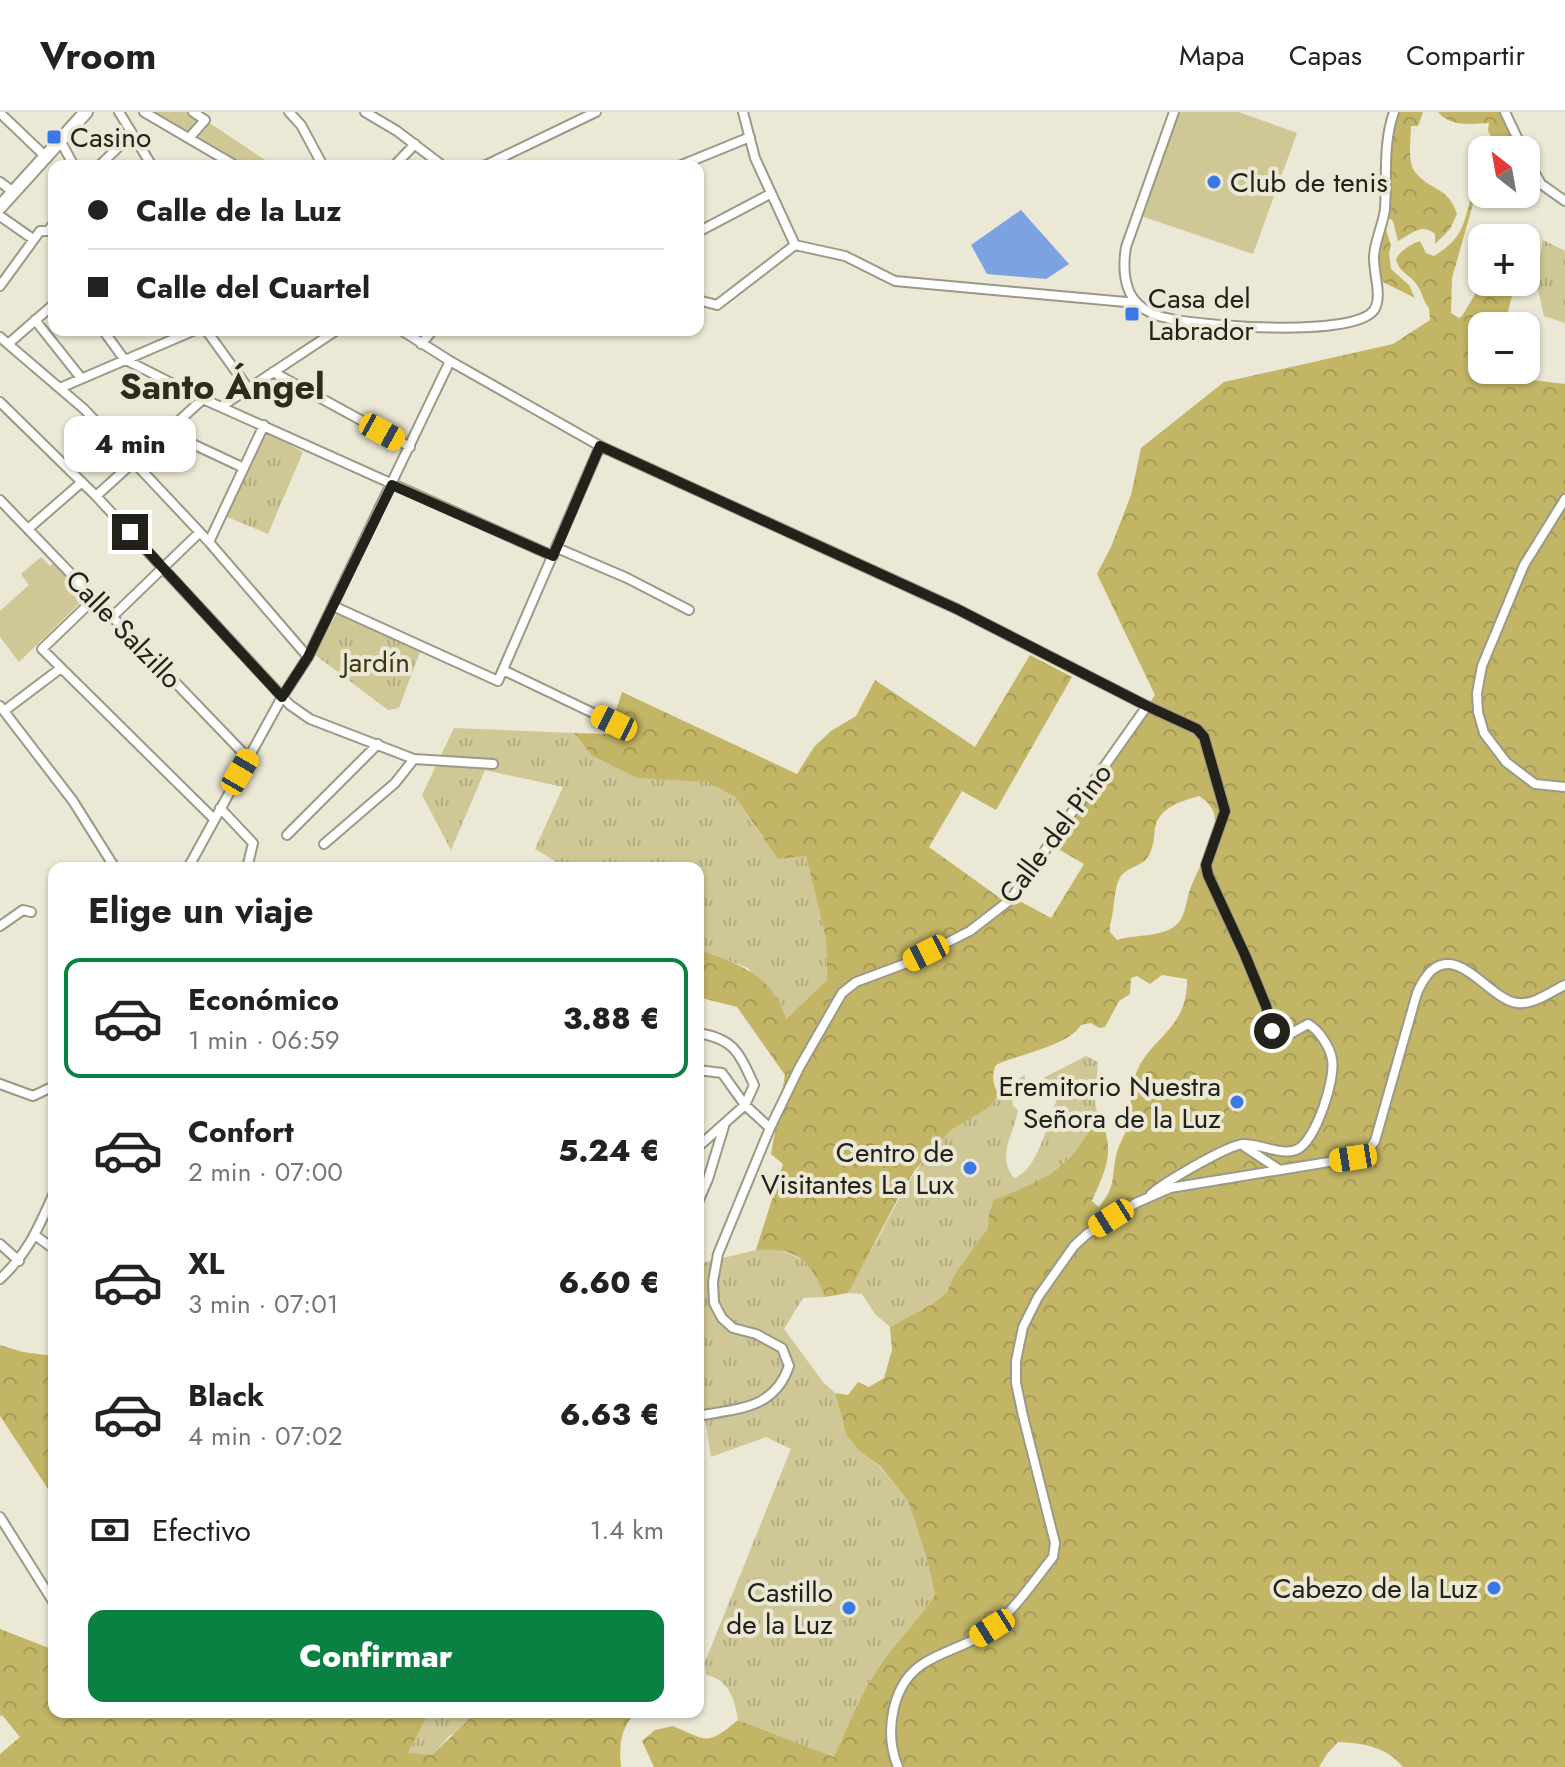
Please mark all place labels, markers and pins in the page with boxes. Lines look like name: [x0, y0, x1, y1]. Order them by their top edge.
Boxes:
place label: Casino: [70, 117, 151, 158]
marker: Casino: [45, 128, 63, 146]
place label: Club de tenis: [1230, 162, 1388, 203]
marker: Club de tenis: [1205, 173, 1223, 191]
place label: Casa del Labrador: [1148, 278, 1254, 351]
marker: Casa del Labrador: [1123, 305, 1141, 323]
place label: Eremitorio Nuestra Señora de la Luz: [998, 1066, 1221, 1139]
marker: Eremitorio Nuestra Señora de la Luz: [1228, 1093, 1246, 1111]
place label: Centro de Visitantes La Lux: [761, 1132, 954, 1205]
marker: Centro de Visitantes La Lux: [961, 1159, 979, 1177]
place label: Cabezo de la Luz: [1273, 1568, 1478, 1609]
place label: Castillo de la Luz: [726, 1572, 833, 1645]
marker: Cabezo de la Luz: [1485, 1579, 1503, 1597]
marker: Castillo de la Luz: [840, 1599, 858, 1617]

